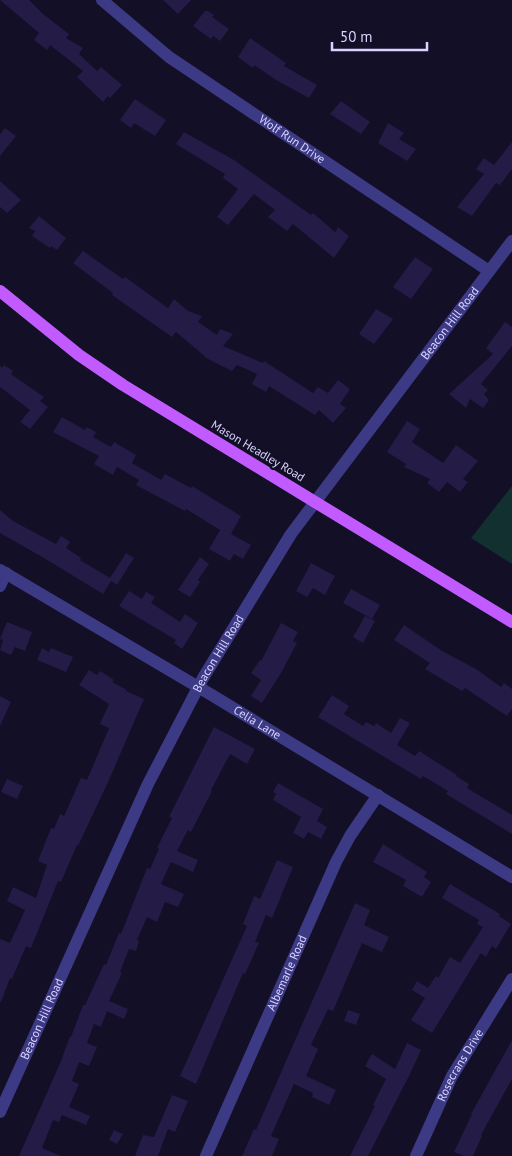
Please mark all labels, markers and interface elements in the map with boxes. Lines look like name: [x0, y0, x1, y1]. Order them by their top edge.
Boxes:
scale bar: [332, 20, 427, 52]
text: 50 m: [340, 27, 373, 46]
street label: Wolf Run Drive: [256, 111, 328, 166]
street label: Beacon Hill Road: [417, 284, 482, 362]
street label: Mason Headley Road: [209, 417, 308, 484]
street label: Beacon Hill Road: [189, 612, 247, 695]
street label: Celia Lane: [231, 702, 284, 742]
street label: Albemarle Road: [263, 933, 310, 1013]
street label: Beacon Hill Road: [17, 976, 66, 1062]
street label: Rosecrans Drive: [433, 1026, 486, 1104]

